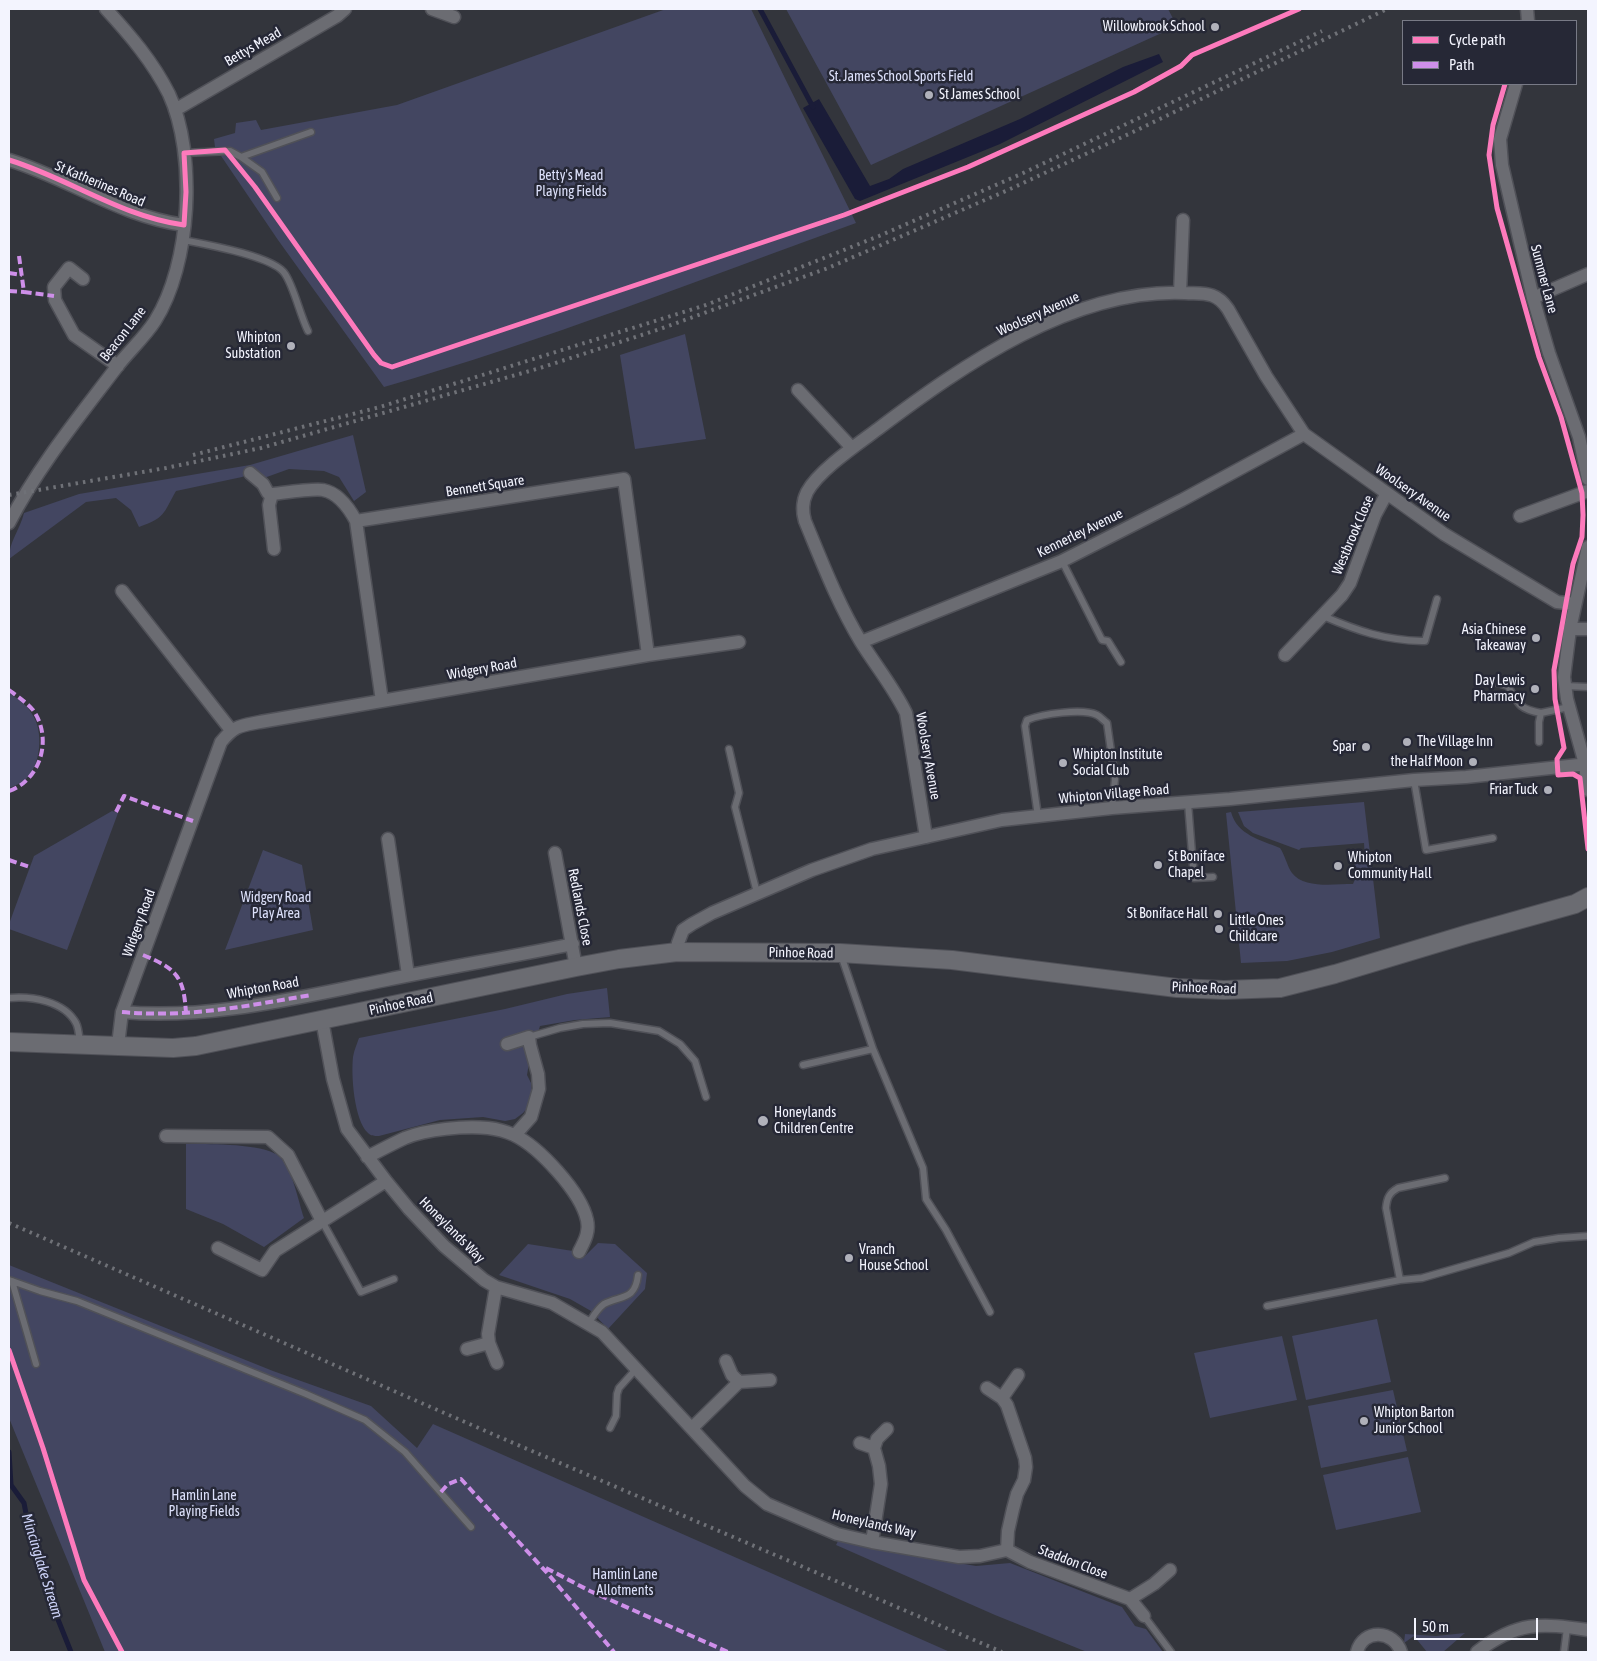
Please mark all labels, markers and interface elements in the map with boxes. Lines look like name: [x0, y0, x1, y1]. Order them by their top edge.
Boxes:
place label: Willowbrook School: [1103, 19, 1205, 35]
legend: [1402, 20, 1577, 85]
marker: Willowbrook School: [1209, 21, 1221, 33]
street label: Bettys Mead: [222, 24, 284, 70]
text: Cycle path: [1449, 31, 1506, 48]
text: Path: [1449, 56, 1475, 73]
park label: St. James School Sports Field: [829, 69, 973, 85]
place label: St James School: [939, 87, 1020, 103]
marker: St James School: [923, 89, 935, 101]
street label: St Katherines Road: [52, 157, 148, 211]
park label: Betty's Mead Playing Fields: [535, 168, 607, 200]
street label: Summer Lane: [1527, 243, 1561, 315]
street label: Woolsery Avenue: [994, 288, 1082, 340]
street label: Beacon Lane: [96, 303, 150, 365]
place label: Whipton Substation: [226, 330, 281, 362]
marker: Whipton Substation: [285, 340, 297, 352]
street label: Woolsery Avenue: [1372, 461, 1454, 525]
street label: Bennett Square: [445, 472, 525, 500]
street label: Westbrook Close: [1329, 493, 1377, 577]
street label: Kennerley Avenue: [1034, 505, 1126, 561]
place label: Asia Chinese Takeaway: [1462, 622, 1526, 654]
marker: Asia Chinese Takeaway: [1530, 632, 1542, 644]
street label: Widgery Road: [446, 655, 518, 683]
place label: Day Lewis Pharmacy: [1473, 673, 1525, 706]
marker: Day Lewis Pharmacy: [1529, 683, 1541, 695]
street label: Woolsery Avenue: [912, 711, 944, 801]
place label: The Village Inn: [1417, 734, 1493, 750]
marker: The Village Inn: [1401, 736, 1413, 748]
place label: Spar: [1333, 739, 1356, 755]
marker: Spar: [1360, 741, 1372, 753]
place label: Whipton Institute Social Club: [1073, 747, 1163, 780]
place label: the Half Moon: [1390, 754, 1463, 770]
marker: the Half Moon: [1467, 756, 1479, 768]
marker: Whipton Institute Social Club: [1057, 757, 1069, 769]
street label: Whipton Village Road: [1058, 781, 1170, 807]
place label: Friar Tuck: [1489, 782, 1538, 798]
marker: Friar Tuck: [1542, 784, 1554, 796]
place label: St Boniface Chapel: [1168, 849, 1225, 882]
place label: Whipton Community Hall: [1348, 850, 1432, 882]
marker: St Boniface Chapel: [1152, 859, 1164, 871]
marker: Whipton Community Hall: [1332, 860, 1344, 872]
street label: Redlands Close: [564, 867, 596, 947]
street label: Widgery Road: [119, 887, 159, 959]
park label: Widgery Road Play Area: [241, 890, 311, 922]
place label: St Boniface Hall: [1127, 906, 1208, 922]
marker: St Boniface Hall: [1212, 908, 1224, 920]
place label: Little Ones Childcare: [1229, 913, 1284, 946]
marker: Little Ones Childcare: [1213, 923, 1225, 935]
street label: Pinhoe Road: [768, 944, 834, 962]
street label: Whipton Road: [226, 973, 300, 1003]
street label: Pinhoe Road: [1171, 978, 1237, 998]
street label: Pinhoe Road: [367, 989, 435, 1019]
place label: Honeylands Children Centre: [774, 1105, 854, 1138]
marker: Honeylands Children Centre: [756, 1114, 770, 1128]
street label: Honeylands Way: [416, 1194, 488, 1266]
place label: Vranch House School: [859, 1242, 928, 1274]
marker: Vranch House School: [843, 1252, 855, 1264]
place label: Whipton Barton Junior School: [1374, 1405, 1454, 1438]
marker: Whipton Barton Junior School: [1358, 1415, 1370, 1427]
park label: Hamlin Lane Playing Fields: [168, 1488, 240, 1520]
street label: Honeylands Way: [830, 1506, 918, 1542]
water label: Mincinglake Stream: [17, 1511, 67, 1621]
street label: Staddon Close: [1036, 1541, 1110, 1583]
park label: Hamlin Lane Allotments: [592, 1567, 658, 1600]
scale bar: [1417, 1608, 1541, 1640]
text: 50 m: [1422, 1618, 1449, 1635]

